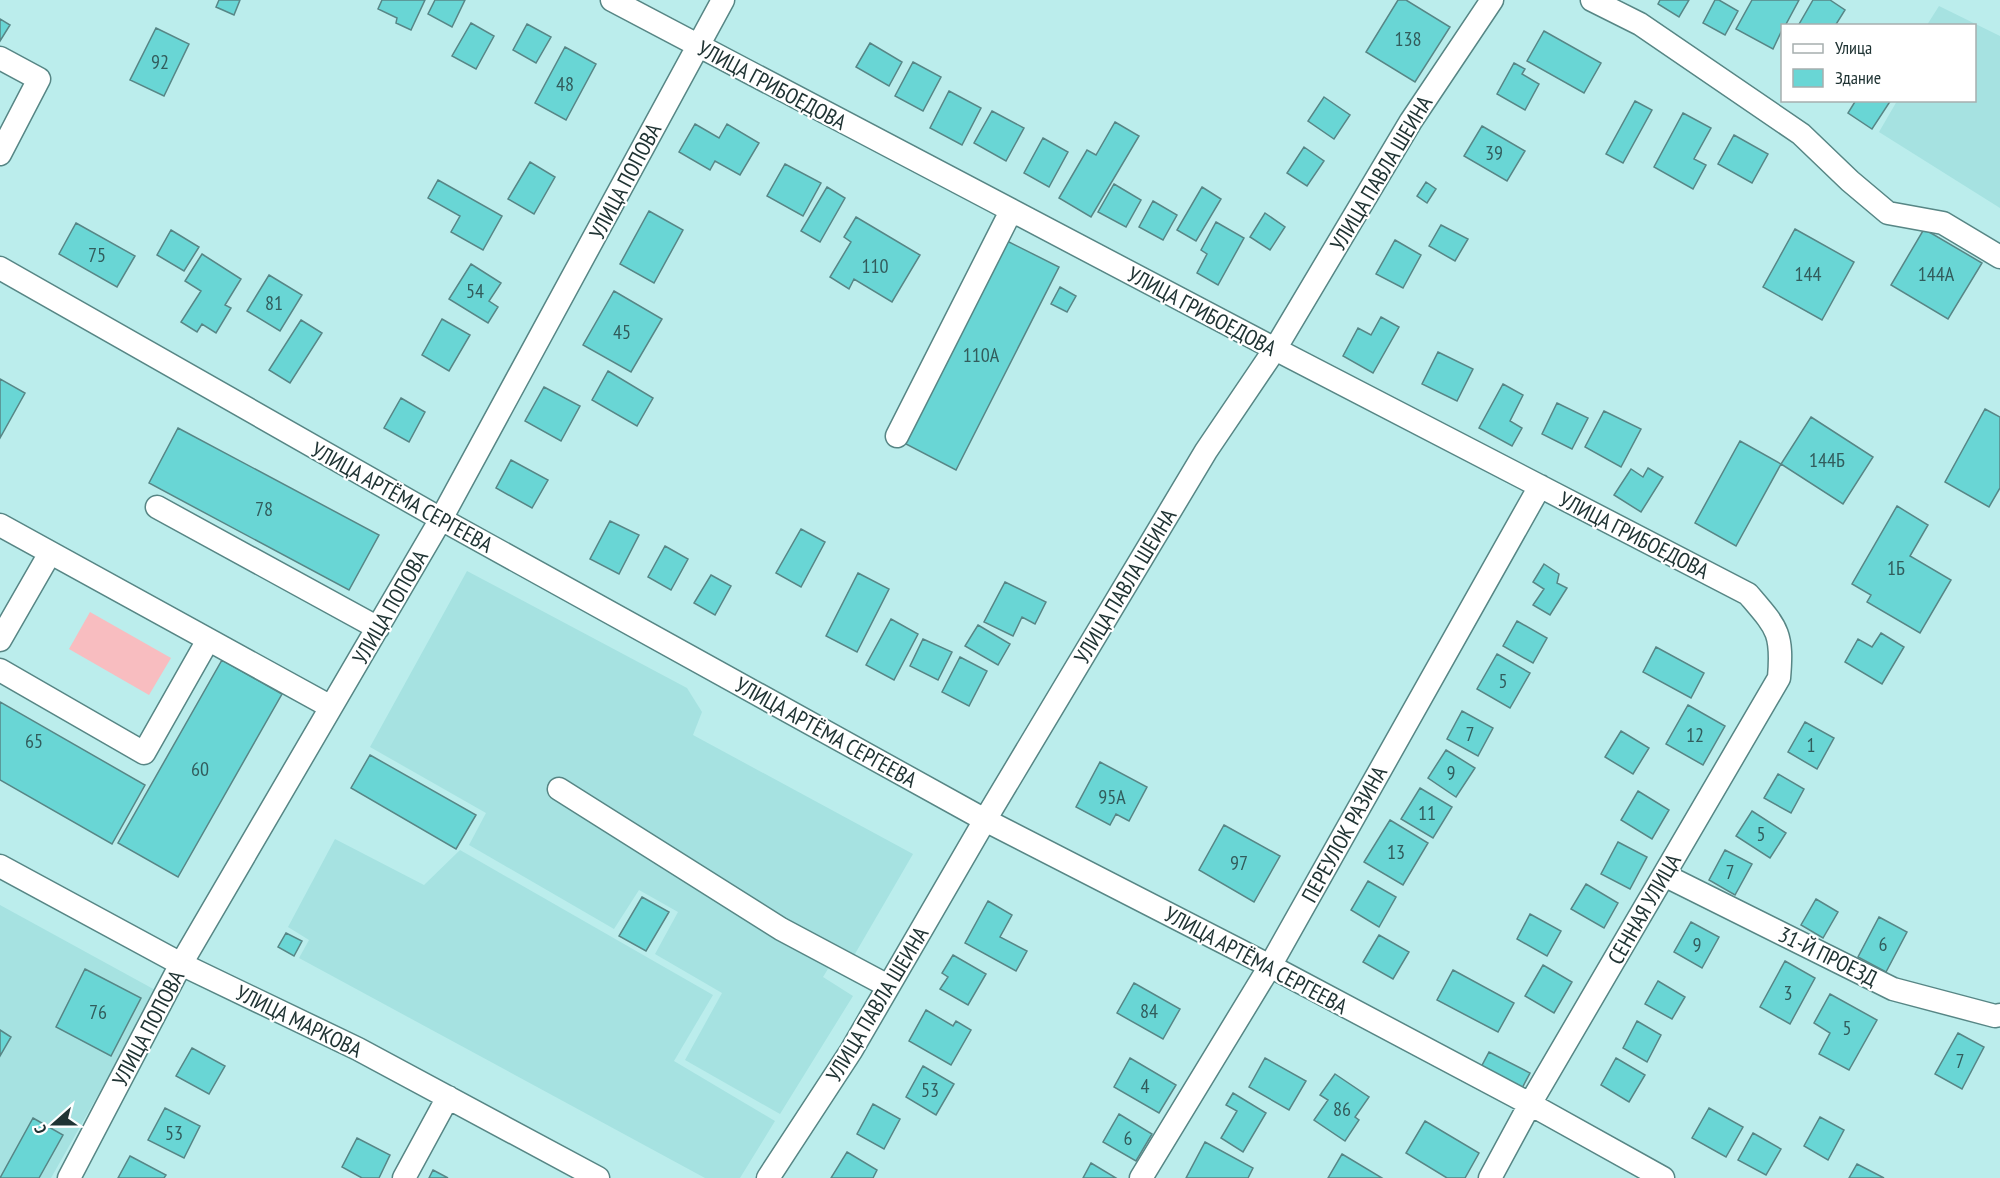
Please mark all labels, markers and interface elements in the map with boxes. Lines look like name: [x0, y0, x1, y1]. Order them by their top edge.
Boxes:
legend: [1781, 24, 1976, 102]
house number: 138: [1395, 26, 1422, 52]
street label: УЛИЦА ГРИБОЕДОВА: [693, 34, 852, 136]
text: Улица: [1835, 36, 1872, 59]
house number: 92: [151, 49, 169, 75]
text: Здание: [1835, 66, 1881, 89]
house number: 48: [556, 71, 574, 97]
street label: УЛИЦА ПАВЛА ШЕИНА: [1324, 90, 1439, 256]
street label: УЛИЦА ПОПОВА: [583, 118, 668, 244]
house number: 39: [1485, 140, 1503, 166]
house number: 75: [88, 242, 106, 268]
house number: 110: [862, 253, 889, 279]
street label: УЛИЦА ГРИБОЕДОВА: [1123, 260, 1282, 362]
house number: 144: [1795, 261, 1822, 287]
house number: 144А: [1918, 261, 1955, 287]
house number: 54: [466, 278, 484, 304]
house number: 81: [265, 290, 283, 316]
house number: 45: [613, 319, 631, 345]
house number: 110А: [963, 342, 1000, 368]
street label: УЛИЦА АРТЁМА СЕРГЕЕВА: [306, 435, 498, 559]
house number: 144Б: [1809, 447, 1845, 473]
street label: УЛИЦА ГРИБОЕДОВА: [1554, 485, 1714, 585]
house number: 78: [255, 496, 273, 522]
street label: УЛИЦА ПАВЛА ШЕИНА: [1068, 503, 1183, 669]
street label: УЛИЦА ПОПОВА: [346, 544, 434, 669]
house number: 1Б: [1887, 555, 1905, 581]
house number: 5: [1499, 668, 1508, 694]
street label: УЛИЦА АРТЁМА СЕРГЕЕВА: [730, 670, 922, 794]
house number: 7: [1466, 721, 1475, 747]
house number: 12: [1686, 722, 1704, 748]
house number: 65: [25, 728, 43, 754]
house number: 1: [1807, 732, 1816, 758]
house number: 60: [191, 756, 209, 782]
street label: ПЕРЕУЛОК РАЗИНА: [1295, 760, 1393, 907]
house number: 9: [1447, 760, 1456, 786]
house number: 95А: [1098, 784, 1126, 810]
house number: 11: [1418, 800, 1436, 826]
house number: 5: [1757, 821, 1766, 847]
house number: 13: [1387, 839, 1405, 865]
street label: СЕННАЯ УЛИЦА: [1601, 848, 1687, 969]
house number: 97: [1230, 850, 1248, 876]
house number: 7: [1726, 859, 1735, 885]
street label: УЛИЦА АРТЁМА СЕРГЕЕВА: [1160, 900, 1353, 1020]
street label: 31-Й ПРОЕЗД: [1774, 920, 1882, 992]
street label: УЛИЦА ПАВЛА ШЕИНА: [820, 921, 935, 1087]
house number: 6: [1879, 931, 1888, 957]
house number: 9: [1693, 932, 1702, 958]
street label: УЛИЦА ПОПОВА: [106, 965, 191, 1091]
street label: УЛИЦА МАРКОВА: [231, 978, 367, 1064]
house number: 3: [1784, 980, 1793, 1006]
house number: 84: [1140, 998, 1158, 1024]
house number: 76: [89, 999, 107, 1025]
house number: 5: [1843, 1015, 1852, 1041]
house number: 7: [1956, 1048, 1965, 1074]
house number: 4: [1141, 1073, 1150, 1099]
house number: 53: [921, 1077, 939, 1103]
north arrow: [24, 1094, 84, 1154]
house number: 86: [1333, 1096, 1351, 1122]
house number: 53: [165, 1120, 183, 1146]
text: С: [29, 1122, 51, 1136]
house number: 6: [1124, 1125, 1133, 1151]

